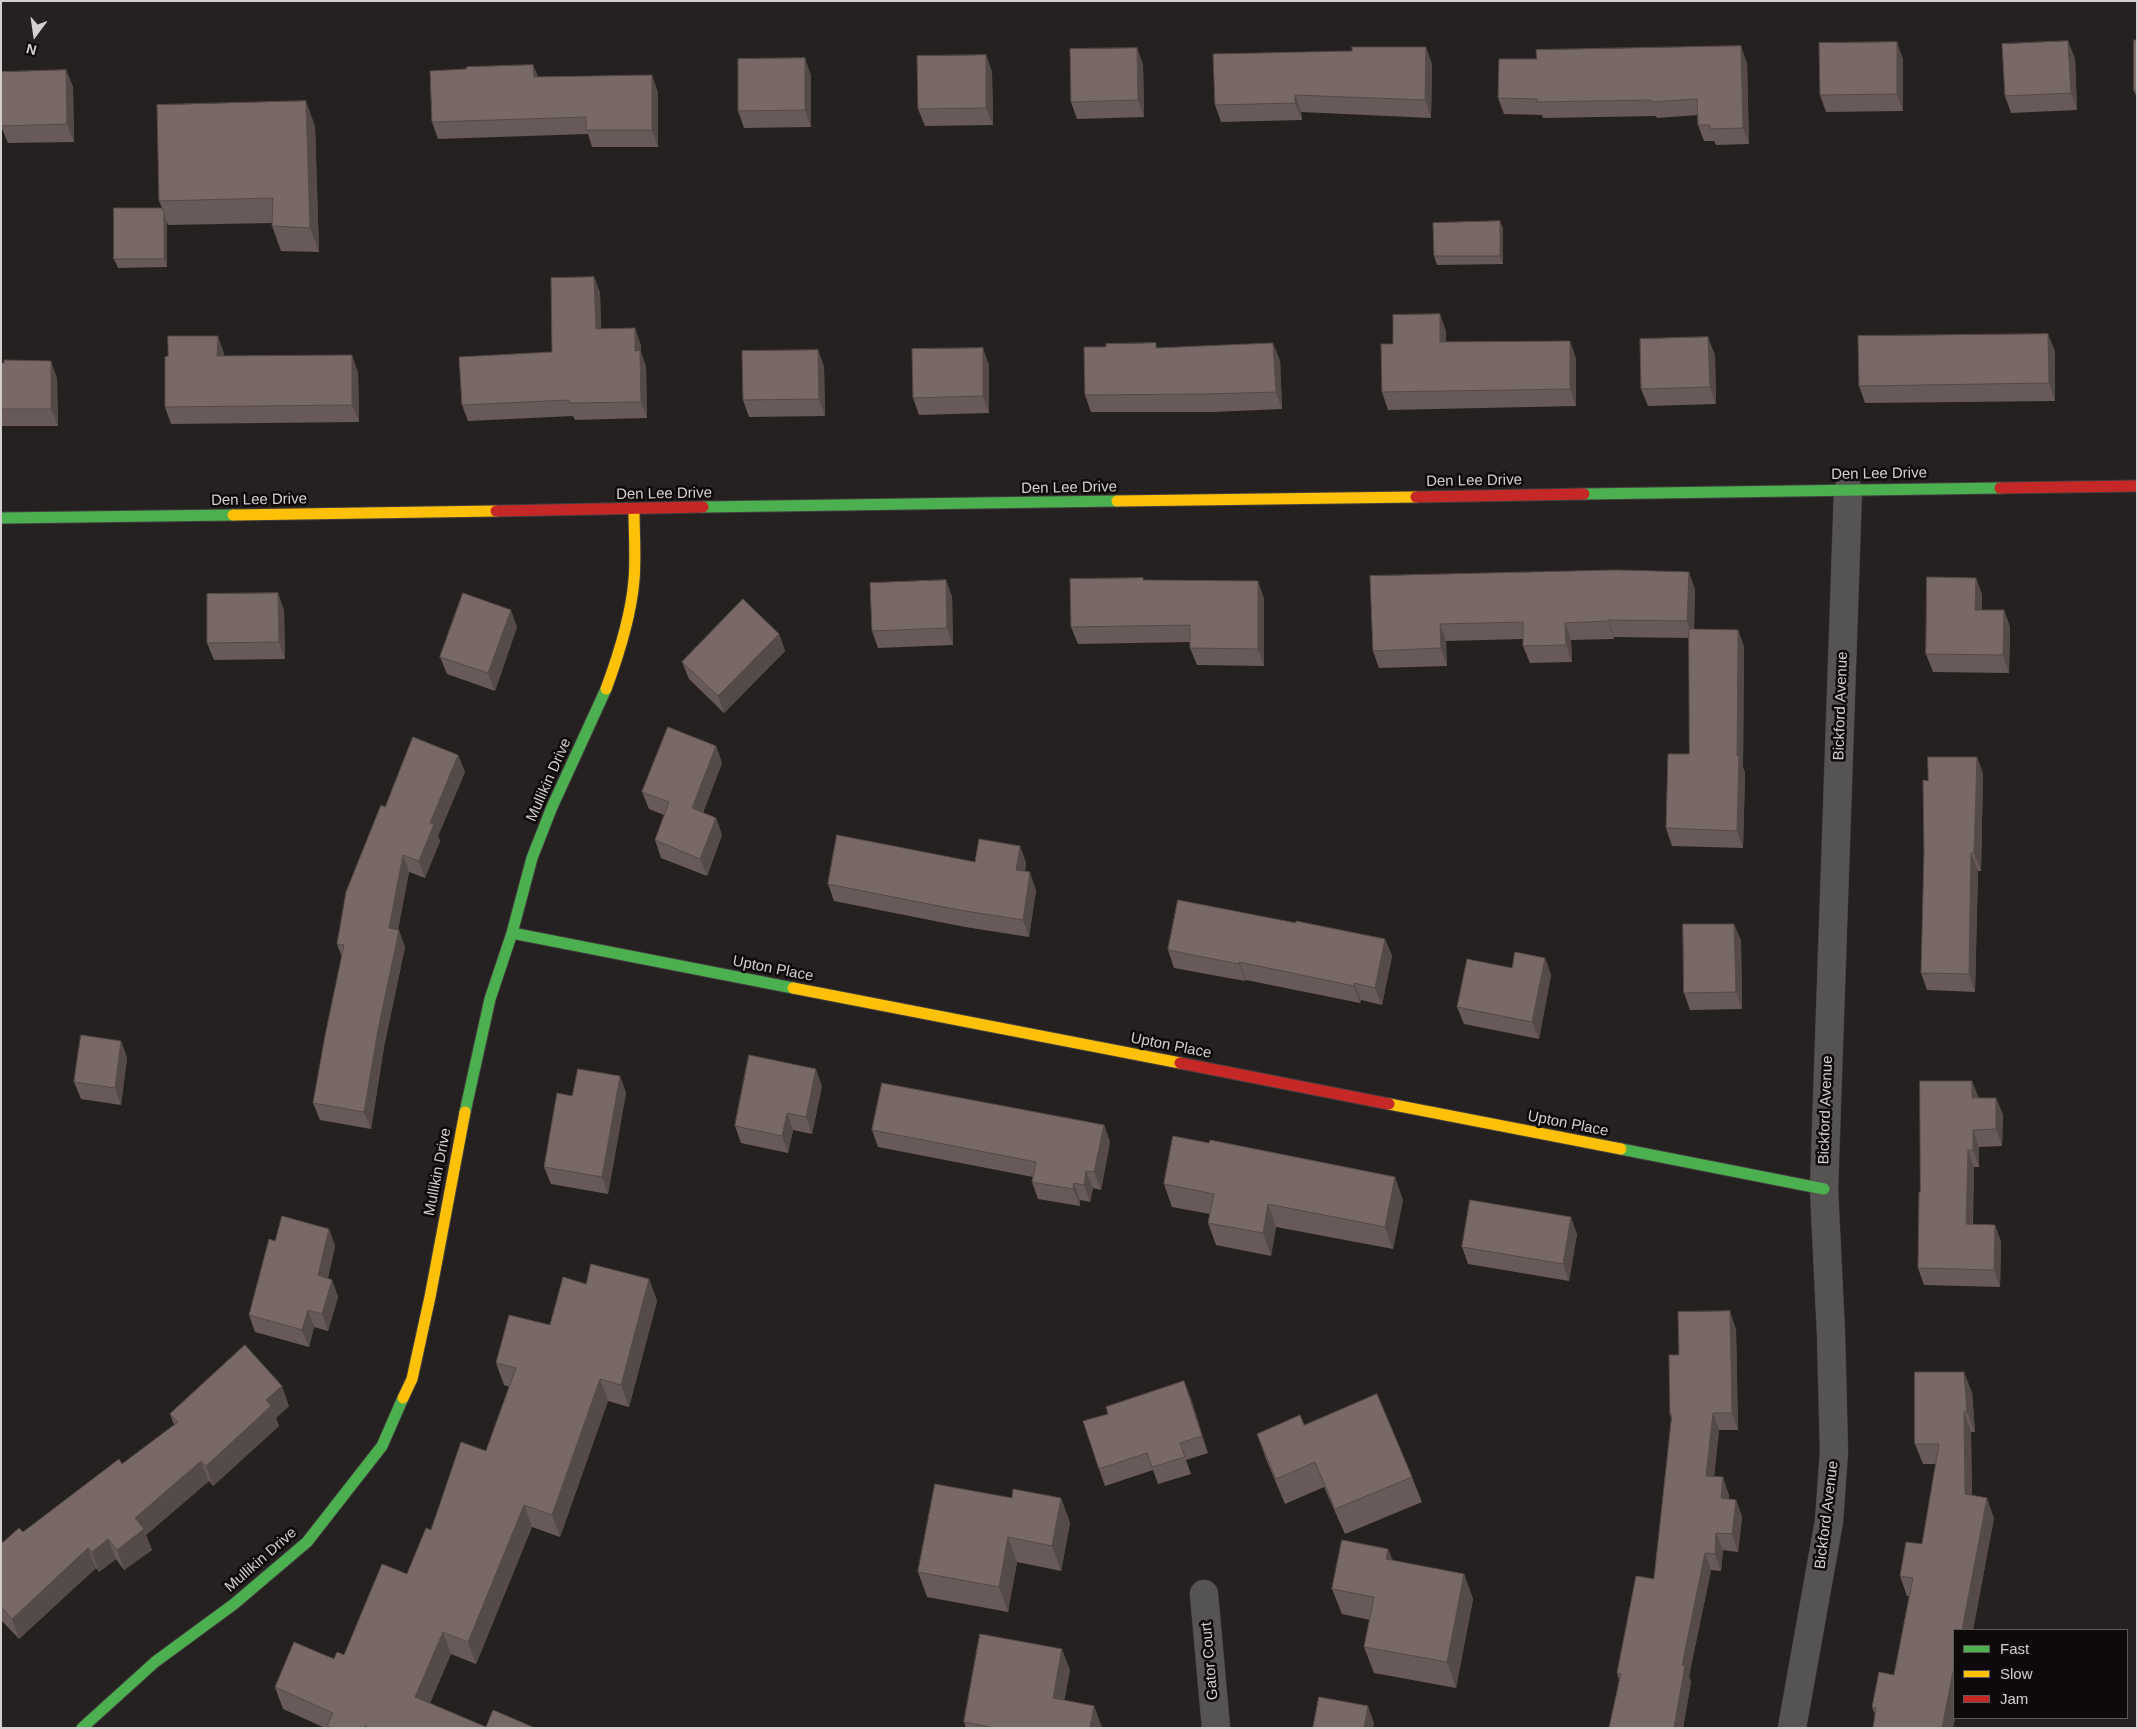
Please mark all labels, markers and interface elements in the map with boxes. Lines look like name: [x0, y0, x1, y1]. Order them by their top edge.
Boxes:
north arrow: [10, 10, 60, 60]
text: N: [25, 41, 38, 59]
street label: Den Lee Drive: [1831, 464, 1927, 484]
street label: Den Lee Drive: [1426, 471, 1522, 491]
street label: Den Lee Drive: [1021, 478, 1117, 498]
street label: Den Lee Drive: [616, 484, 712, 504]
street label: Den Lee Drive: [211, 490, 307, 510]
street label: Bickford Avenue: [1830, 651, 1852, 761]
street label: Mullikin Drive: [523, 736, 575, 824]
street label: Upton Place: [731, 952, 815, 986]
street label: Upton Place: [1129, 1029, 1213, 1063]
street label: Bickford Avenue: [1815, 1055, 1837, 1165]
street label: Upton Place: [1526, 1107, 1610, 1141]
street label: Mullikin Drive: [421, 1127, 455, 1217]
street label: Bickford Avenue: [1811, 1460, 1843, 1570]
street label: Mullikin Drive: [221, 1524, 301, 1596]
street label: Gator Court: [1198, 1621, 1222, 1701]
legend: [1953, 1629, 2128, 1719]
text: Fast: [2000, 1640, 2029, 1657]
text: Slow: [2000, 1665, 2033, 1682]
text: Jam: [2000, 1690, 2028, 1707]

